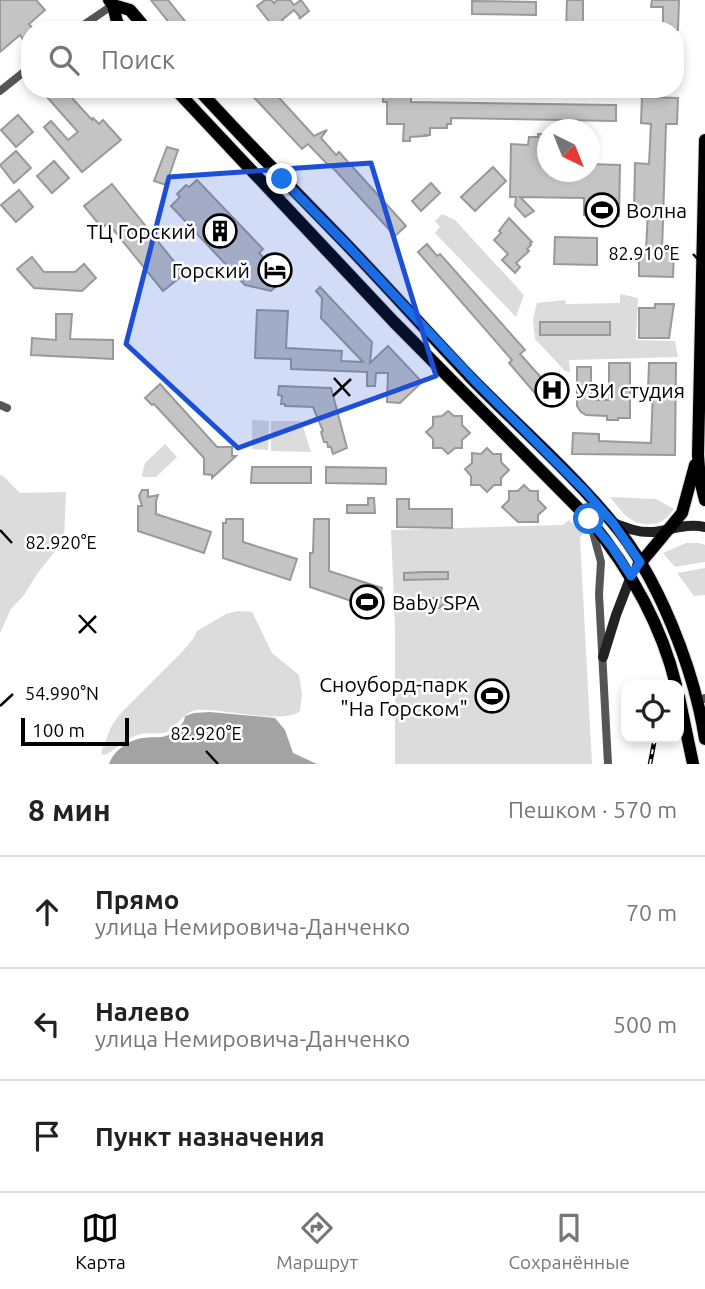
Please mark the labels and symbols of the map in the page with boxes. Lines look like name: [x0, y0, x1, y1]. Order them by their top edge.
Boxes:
north arrow: [537, 119, 600, 182]
route end: [266, 163, 297, 194]
sports icon: Волна: [583, 191, 621, 229]
place label: Волна: [626, 198, 687, 222]
building icon: ТЦ Горский: [201, 212, 239, 250]
place label: ТЦ Горский: [86, 219, 196, 243]
text: 82.910°E: [608, 243, 680, 263]
hotel icon: Горский: [256, 251, 294, 289]
place label: Горский: [172, 258, 250, 282]
hospital icon: УЗИ студия: [533, 371, 571, 409]
place label: УЗИ студия: [576, 378, 685, 402]
route start: [573, 503, 604, 534]
text: 82.920°E: [25, 532, 97, 552]
sports icon: Baby SPA: [348, 583, 386, 621]
place label: Baby SPA: [392, 590, 480, 614]
place label: Сноуборд-парк "На Горском": [319, 672, 468, 720]
sports icon: Сноуборд-парк "На Горском": [473, 677, 511, 715]
text: 54.990°N: [25, 683, 99, 703]
scale bar: [21, 715, 130, 747]
text: 82.920°E: [170, 723, 242, 743]

